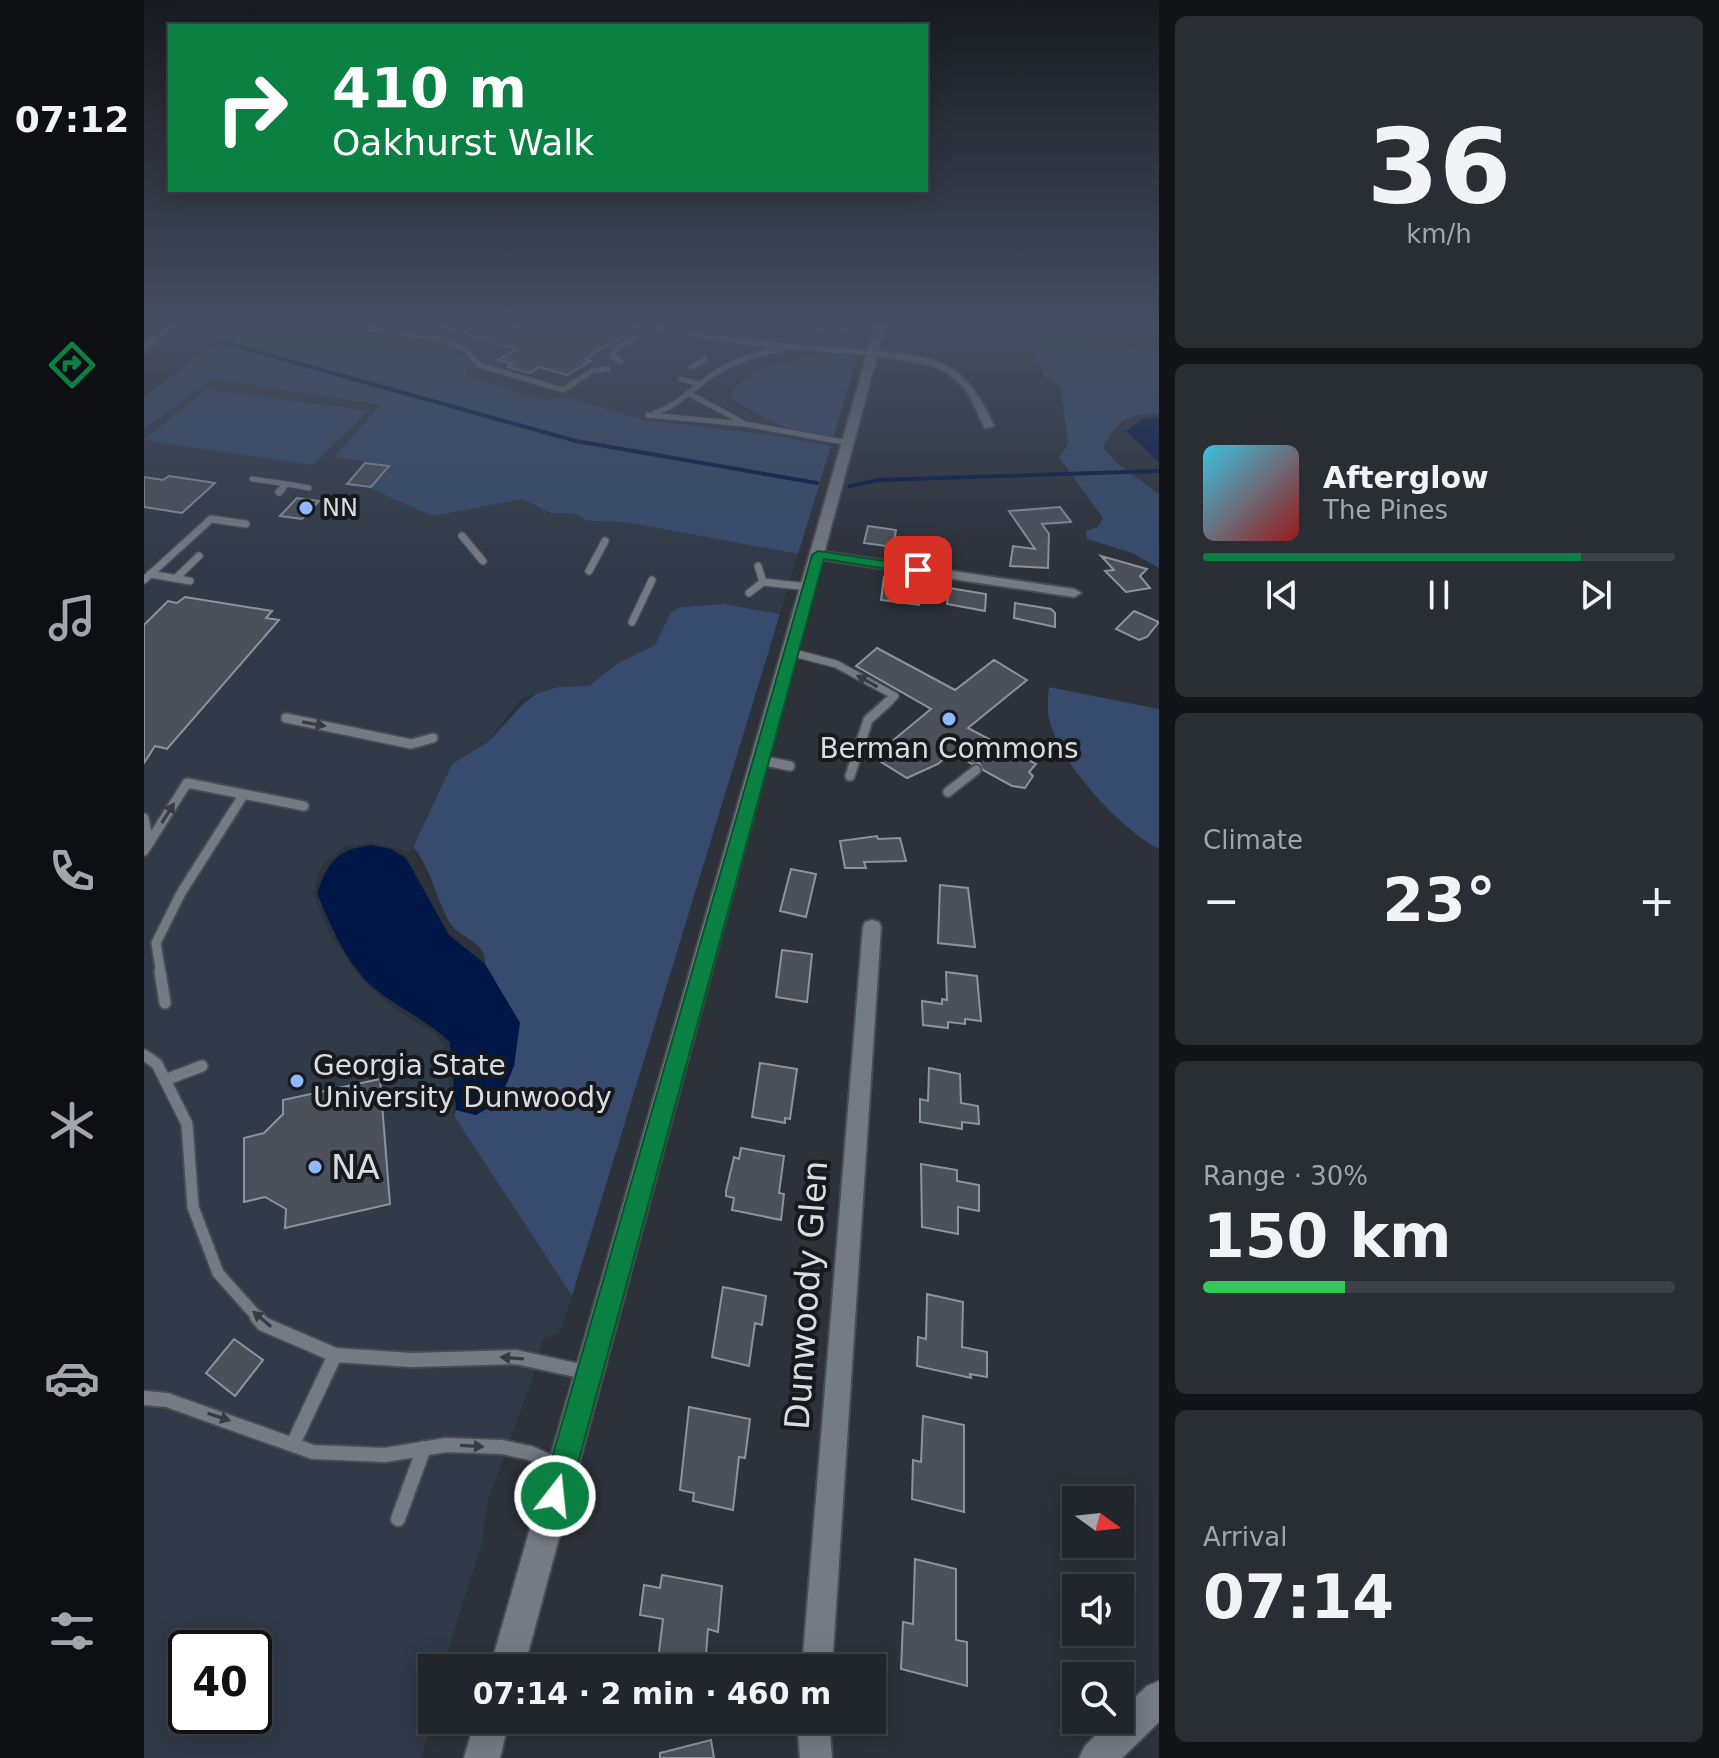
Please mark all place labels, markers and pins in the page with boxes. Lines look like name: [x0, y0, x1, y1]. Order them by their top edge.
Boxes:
place label: NN: [322, 494, 358, 522]
marker: NN: [297, 499, 315, 517]
pin: [884, 536, 952, 604]
marker: Berman Commons: [940, 710, 958, 728]
place label: Berman Commons: [819, 732, 1079, 765]
place label: Georgia State University Dunwoody: [313, 1049, 612, 1114]
marker: Georgia State University Dunwoody: [288, 1072, 306, 1090]
place label: NA: [331, 1147, 380, 1187]
marker: NA: [306, 1158, 324, 1176]

